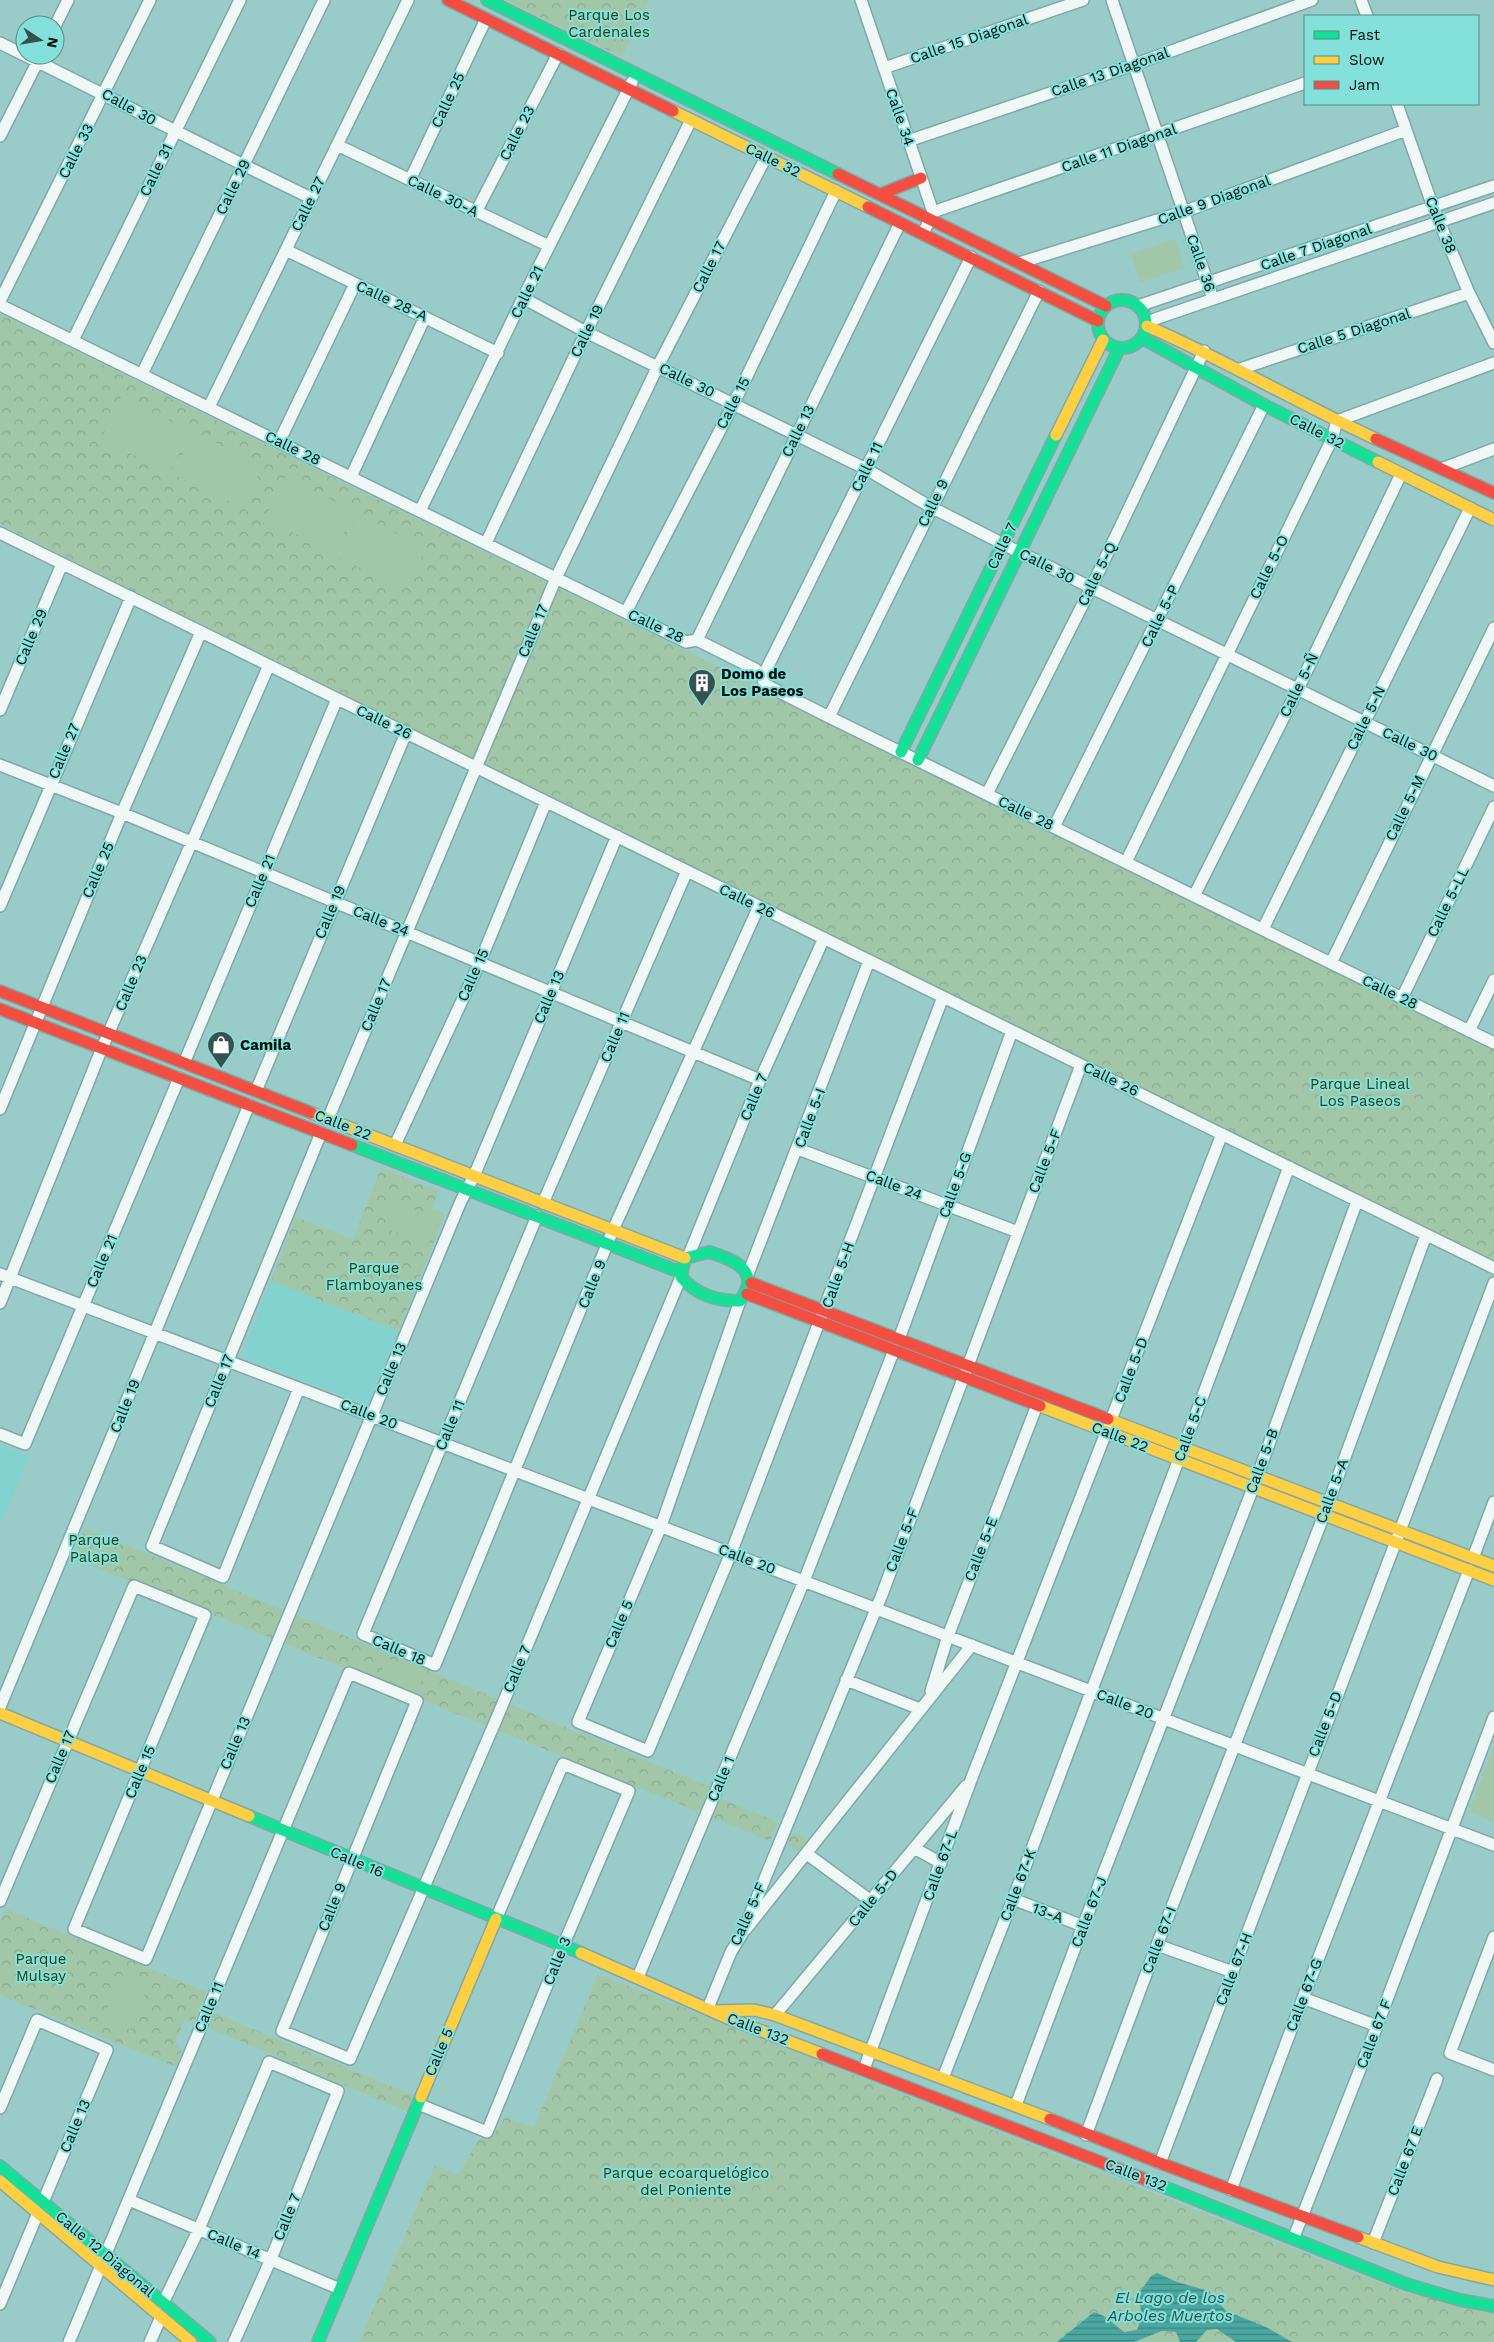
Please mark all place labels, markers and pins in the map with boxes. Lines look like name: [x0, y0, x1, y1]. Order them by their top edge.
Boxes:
place label: Domo de Los Paseos: [721, 665, 804, 700]
building icon: Domo de Los Paseos: [687, 668, 717, 707]
shop icon: Camila: [206, 1030, 236, 1069]
place label: Camila: [240, 1036, 291, 1054]

